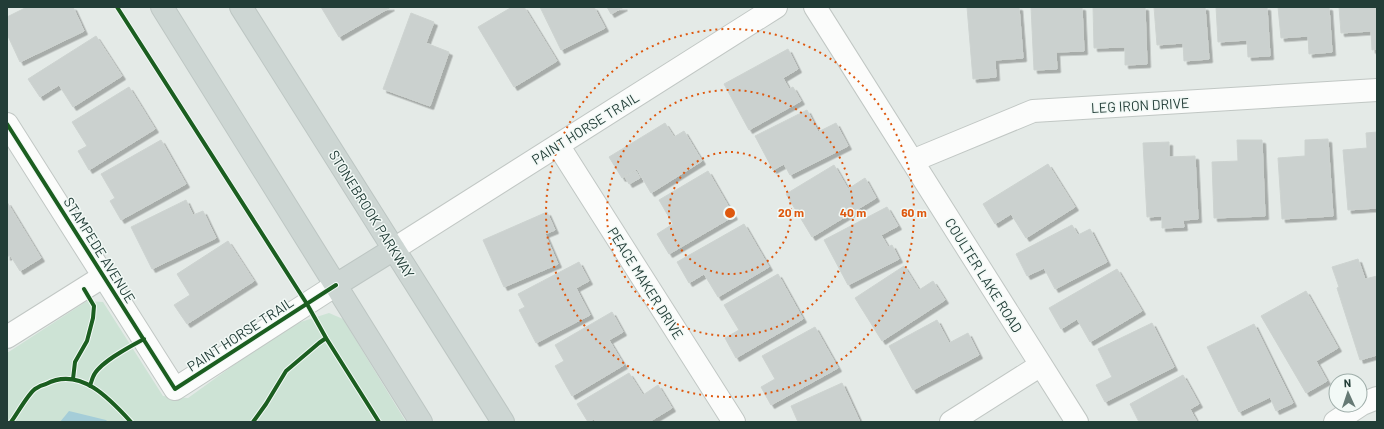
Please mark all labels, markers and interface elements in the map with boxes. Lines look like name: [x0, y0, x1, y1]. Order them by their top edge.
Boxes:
street label: PAINT HORSE TRAIL: [528, 88, 642, 168]
street label: LEG IRON DRIVE: [1090, 94, 1190, 116]
street label: STONEBROOK PARKWAY: [326, 147, 418, 281]
street label: STAMPEDE AVENUE: [61, 194, 139, 306]
text: 20 m: [778, 205, 804, 219]
text: 40 m: [840, 205, 866, 219]
text: 60 m: [901, 205, 927, 219]
centre of rings: [723, 206, 737, 220]
street label: COULTER LAKE ROAD: [942, 215, 1026, 335]
street label: PEACE MAKER DRIVE: [605, 224, 687, 342]
street label: PAINT HORSE TRAIL: [184, 293, 296, 375]
north arrow: [1328, 373, 1368, 413]
text: N: [1343, 376, 1351, 389]

